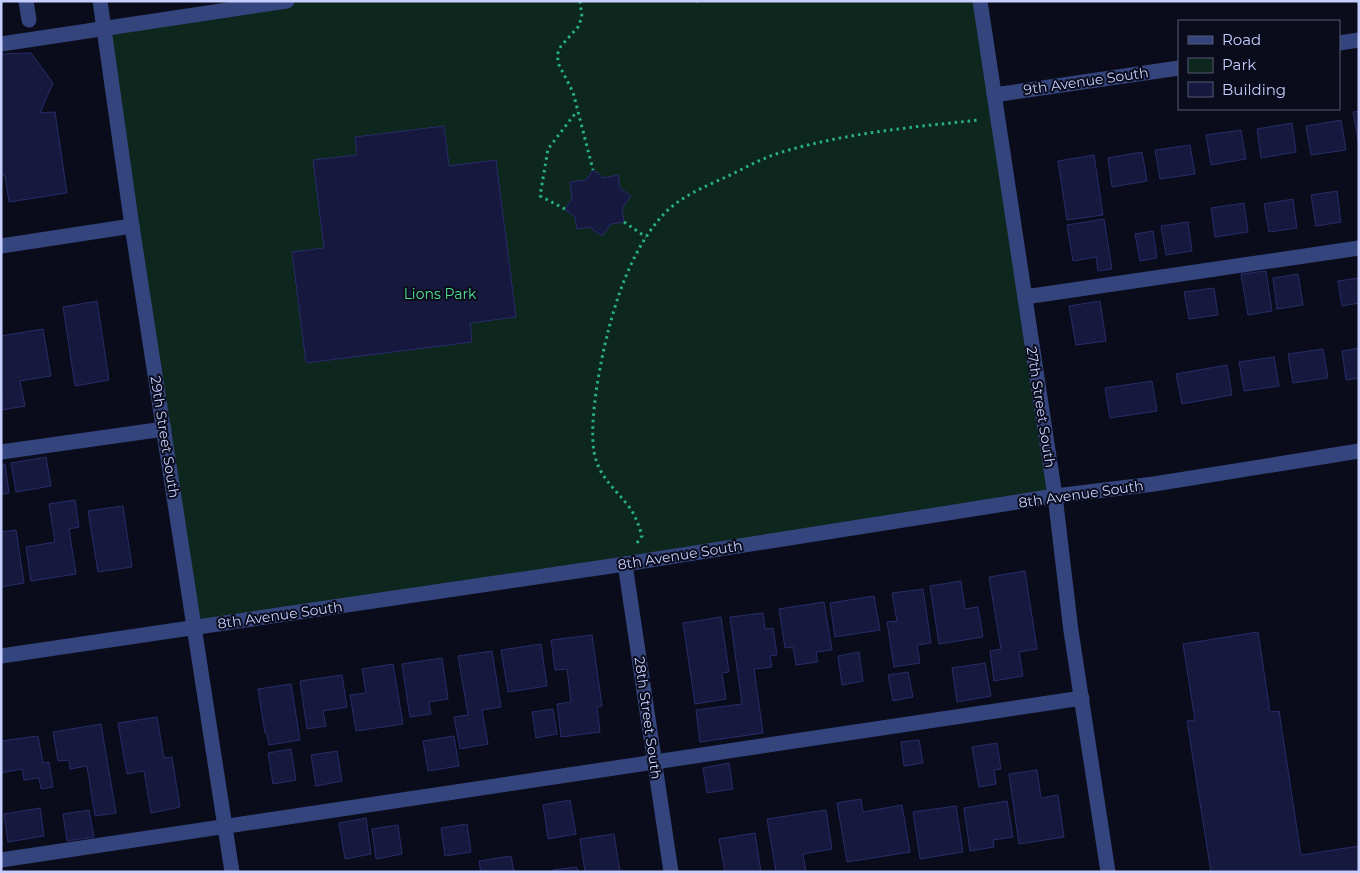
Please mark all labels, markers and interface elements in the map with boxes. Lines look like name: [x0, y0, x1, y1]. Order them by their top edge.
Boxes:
legend: [1178, 20, 1340, 110]
text: Road: [1222, 30, 1261, 49]
text: Park: [1222, 55, 1256, 74]
street label: 9th Avenue South: [1022, 63, 1150, 99]
text: Building: [1222, 80, 1286, 99]
park label: Lions Park: [404, 285, 477, 303]
street label: 27th Street South: [1023, 345, 1059, 469]
street label: 29th Street South: [146, 375, 184, 499]
street label: 8th Avenue South: [1017, 476, 1145, 512]
street label: 8th Avenue South: [616, 536, 744, 574]
street label: 8th Avenue South: [216, 597, 344, 633]
street label: 28th Street South: [630, 656, 666, 780]

